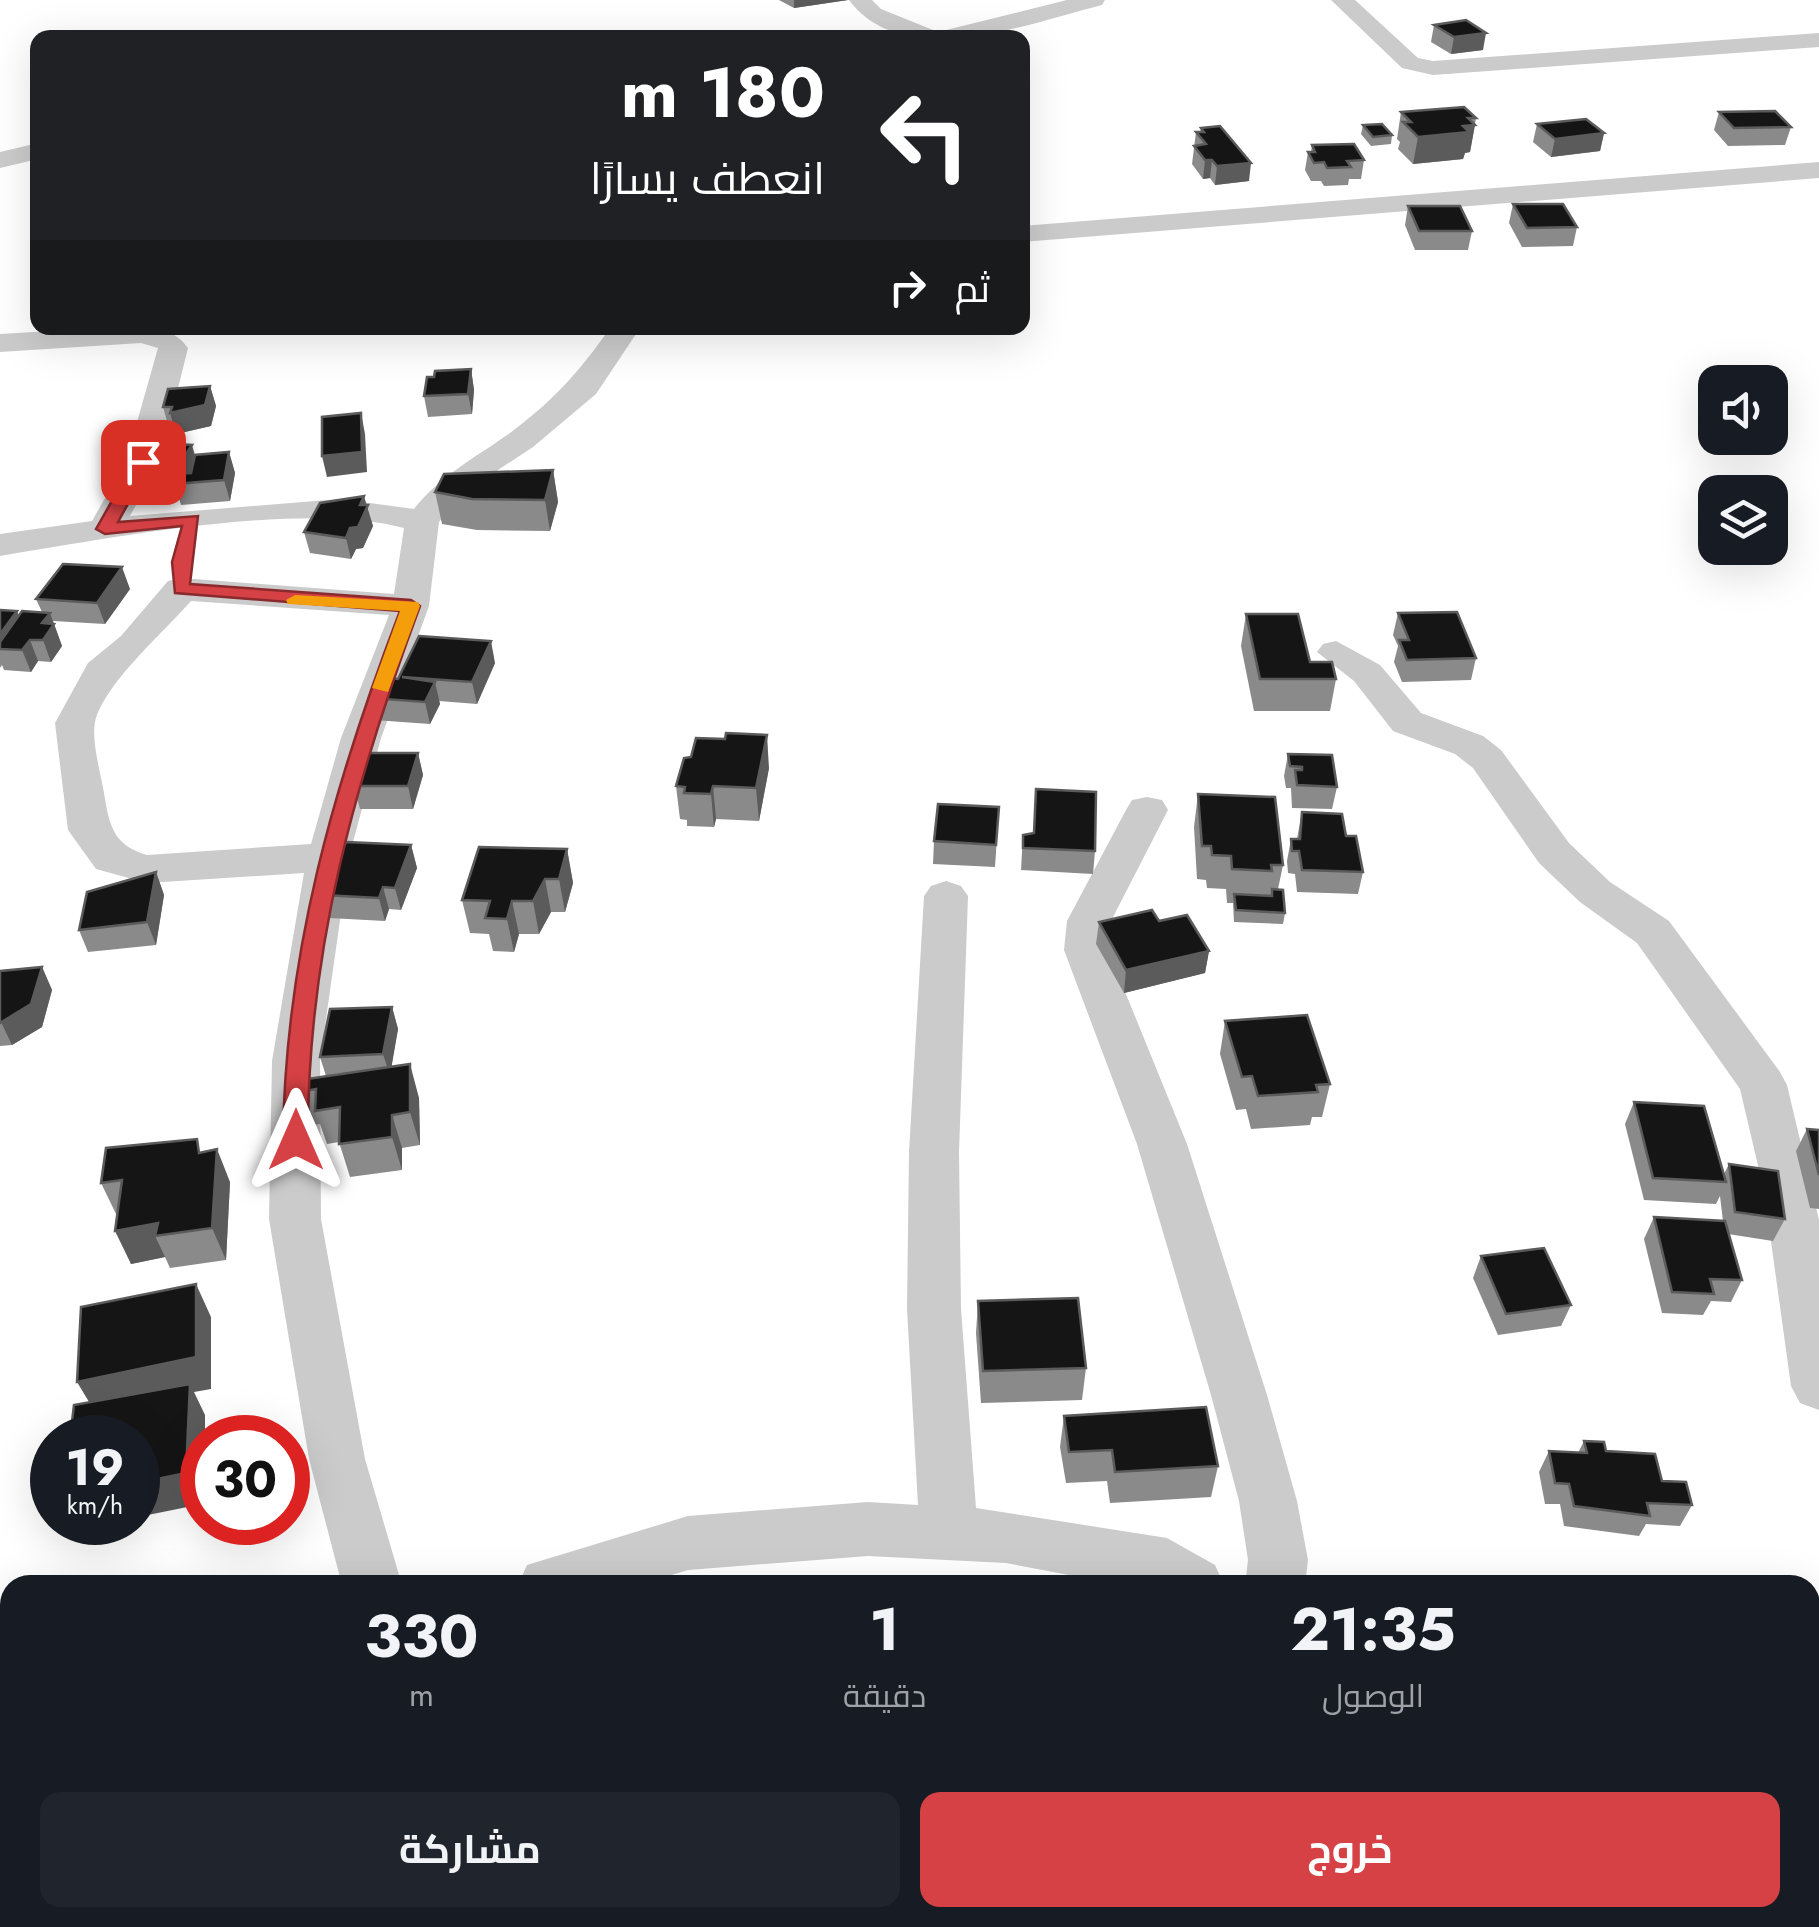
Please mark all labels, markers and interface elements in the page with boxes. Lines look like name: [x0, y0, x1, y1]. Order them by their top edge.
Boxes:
text: 180 m: [621, 42, 825, 143]
icon: left: [860, 70, 990, 200]
text: انعطف يسارًا: [590, 146, 825, 211]
icon: right: [880, 260, 935, 315]
text: ثم: [955, 261, 990, 316]
map controls: [1698, 365, 1788, 565]
button: sound: [1698, 365, 1788, 455]
pin: [101, 420, 186, 505]
icon: arrive: [116, 435, 171, 490]
button: layers: [1698, 475, 1788, 565]
position arrow: [244, 1088, 348, 1192]
speed limit sign: 30: [180, 1415, 310, 1545]
text: 19: [66, 1431, 124, 1504]
text: km/h: [67, 1487, 123, 1523]
text: 1: [869, 1586, 900, 1673]
text: 21:35: [1290, 1586, 1456, 1673]
text: 330: [364, 1593, 479, 1680]
text: m: [409, 1672, 434, 1718]
text: دقيقة: [843, 1673, 926, 1719]
text: الوصول: [1322, 1673, 1424, 1719]
button: مشاركة: [40, 1792, 900, 1907]
button: خروج: [920, 1792, 1780, 1907]

